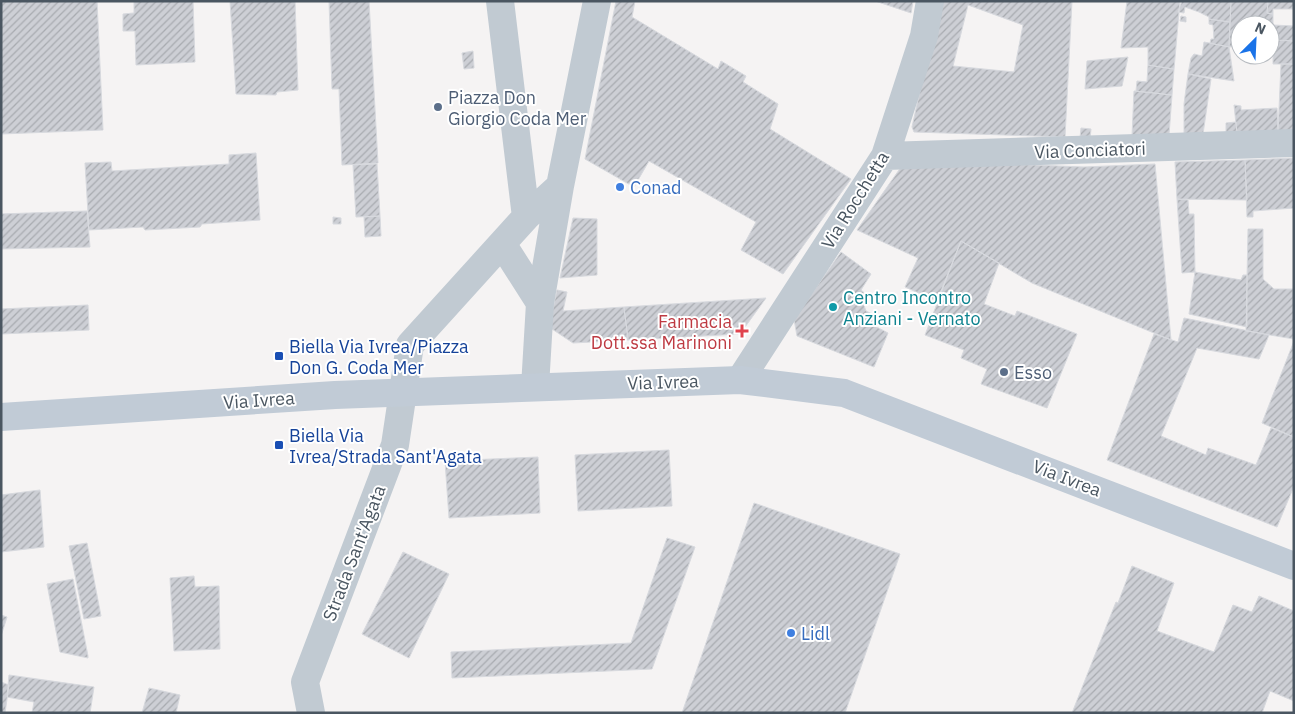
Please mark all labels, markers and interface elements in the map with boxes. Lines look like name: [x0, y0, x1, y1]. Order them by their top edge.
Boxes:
north arrow: [1230, 15, 1280, 65]
text: N: [1252, 18, 1269, 38]
place label: Piazza Don Giorgio Coda Mer: [448, 86, 587, 130]
marker: Piazza Don Giorgio Coda Mer: [432, 101, 444, 113]
street label: Via Conciatori: [1034, 137, 1146, 163]
street label: Via Rocchetta: [816, 147, 894, 253]
place label: Conad: [630, 176, 682, 199]
marker: Conad: [614, 181, 626, 193]
place label: Centro Incontro Anziani - Vernato: [843, 286, 981, 330]
marker: Centro Incontro Anziani - Vernato: [827, 301, 839, 313]
place label: Farmacia Dott.ssa Marinoni: [591, 310, 732, 354]
marker: Farmacia Dott.ssa Marinoni: [736, 325, 748, 337]
place label: Biella Via Ivrea/Piazza Don G. Coda Mer: [289, 335, 469, 379]
marker: Biella Via Ivrea/Piazza Don G. Coda Mer: [273, 350, 285, 362]
place label: Esso: [1014, 361, 1052, 384]
marker: Esso: [998, 366, 1010, 378]
street label: Via Ivrea: [627, 369, 699, 395]
street label: Via Ivrea: [223, 386, 296, 414]
place label: Biella Via Ivrea/Strada Sant'Agata: [289, 424, 482, 468]
marker: Biella Via Ivrea/Strada Sant'Agata: [273, 439, 285, 451]
street label: Via Ivrea: [1030, 454, 1105, 502]
street label: Strada Sant'Agata: [317, 481, 391, 624]
place label: Lidl: [801, 622, 830, 645]
marker: Lidl: [785, 627, 797, 639]

